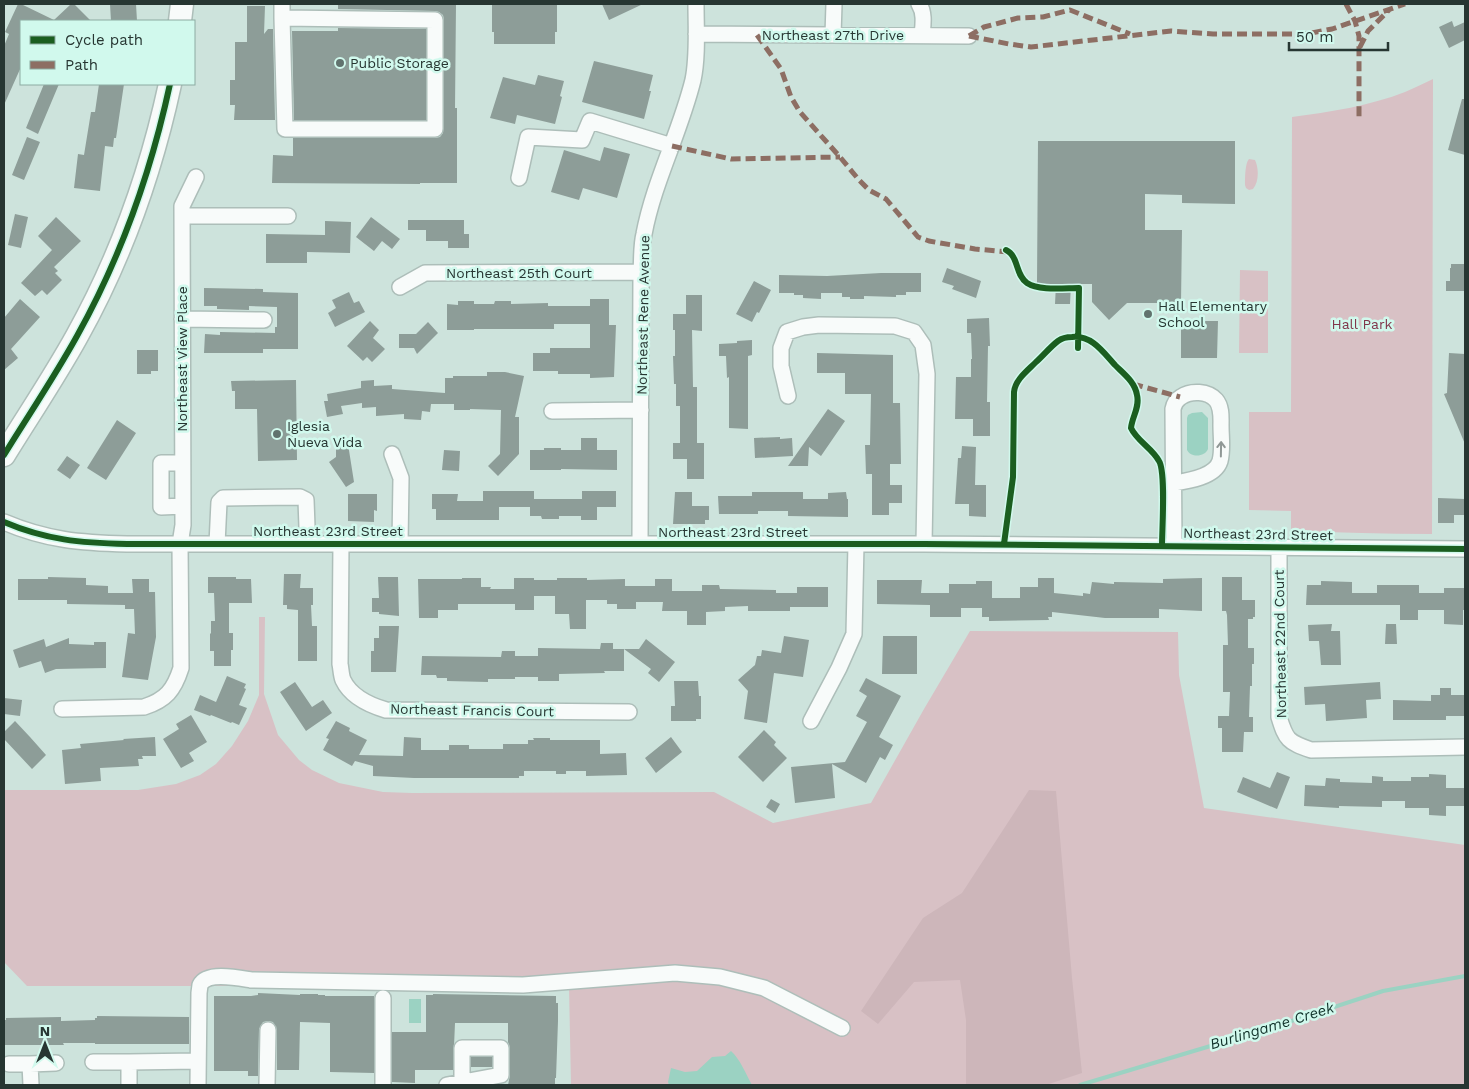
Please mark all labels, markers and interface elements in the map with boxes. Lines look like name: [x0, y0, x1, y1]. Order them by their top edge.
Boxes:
legend: [20, 20, 195, 85]
scale bar: [1289, 20, 1388, 52]
street label: Northeast 27th Drive: [762, 27, 904, 43]
text: 50 m: [1296, 28, 1333, 46]
text: Cycle path: [65, 31, 143, 49]
place label: Public Storage: [350, 55, 449, 71]
text: Path: [65, 56, 98, 74]
marker: Public Storage: [334, 57, 346, 69]
street label: Northeast Rene Avenue: [634, 235, 652, 395]
street label: Northeast 25th Court: [446, 265, 592, 281]
street label: Northeast View Place: [174, 286, 190, 432]
place label: Hall Elementary School: [1158, 298, 1268, 330]
marker: Hall Elementary School: [1142, 308, 1154, 320]
park label: Hall Park: [1331, 316, 1393, 332]
place label: Iglesia Nueva Vida: [287, 418, 362, 450]
marker: Iglesia Nueva Vida: [271, 428, 283, 440]
one-way arrow: [1216, 441, 1226, 458]
street label: Northeast 23rd Street: [253, 523, 403, 539]
street label: Northeast 23rd Street: [658, 524, 808, 540]
street label: Northeast 23rd Street: [1183, 525, 1333, 543]
street label: Northeast 22nd Court: [1271, 569, 1289, 719]
street label: Northeast Francis Court: [390, 701, 554, 719]
water label: Burlingame Creek: [1208, 998, 1337, 1053]
north arrow: [20, 1019, 70, 1069]
text: N: [40, 1023, 50, 1039]

